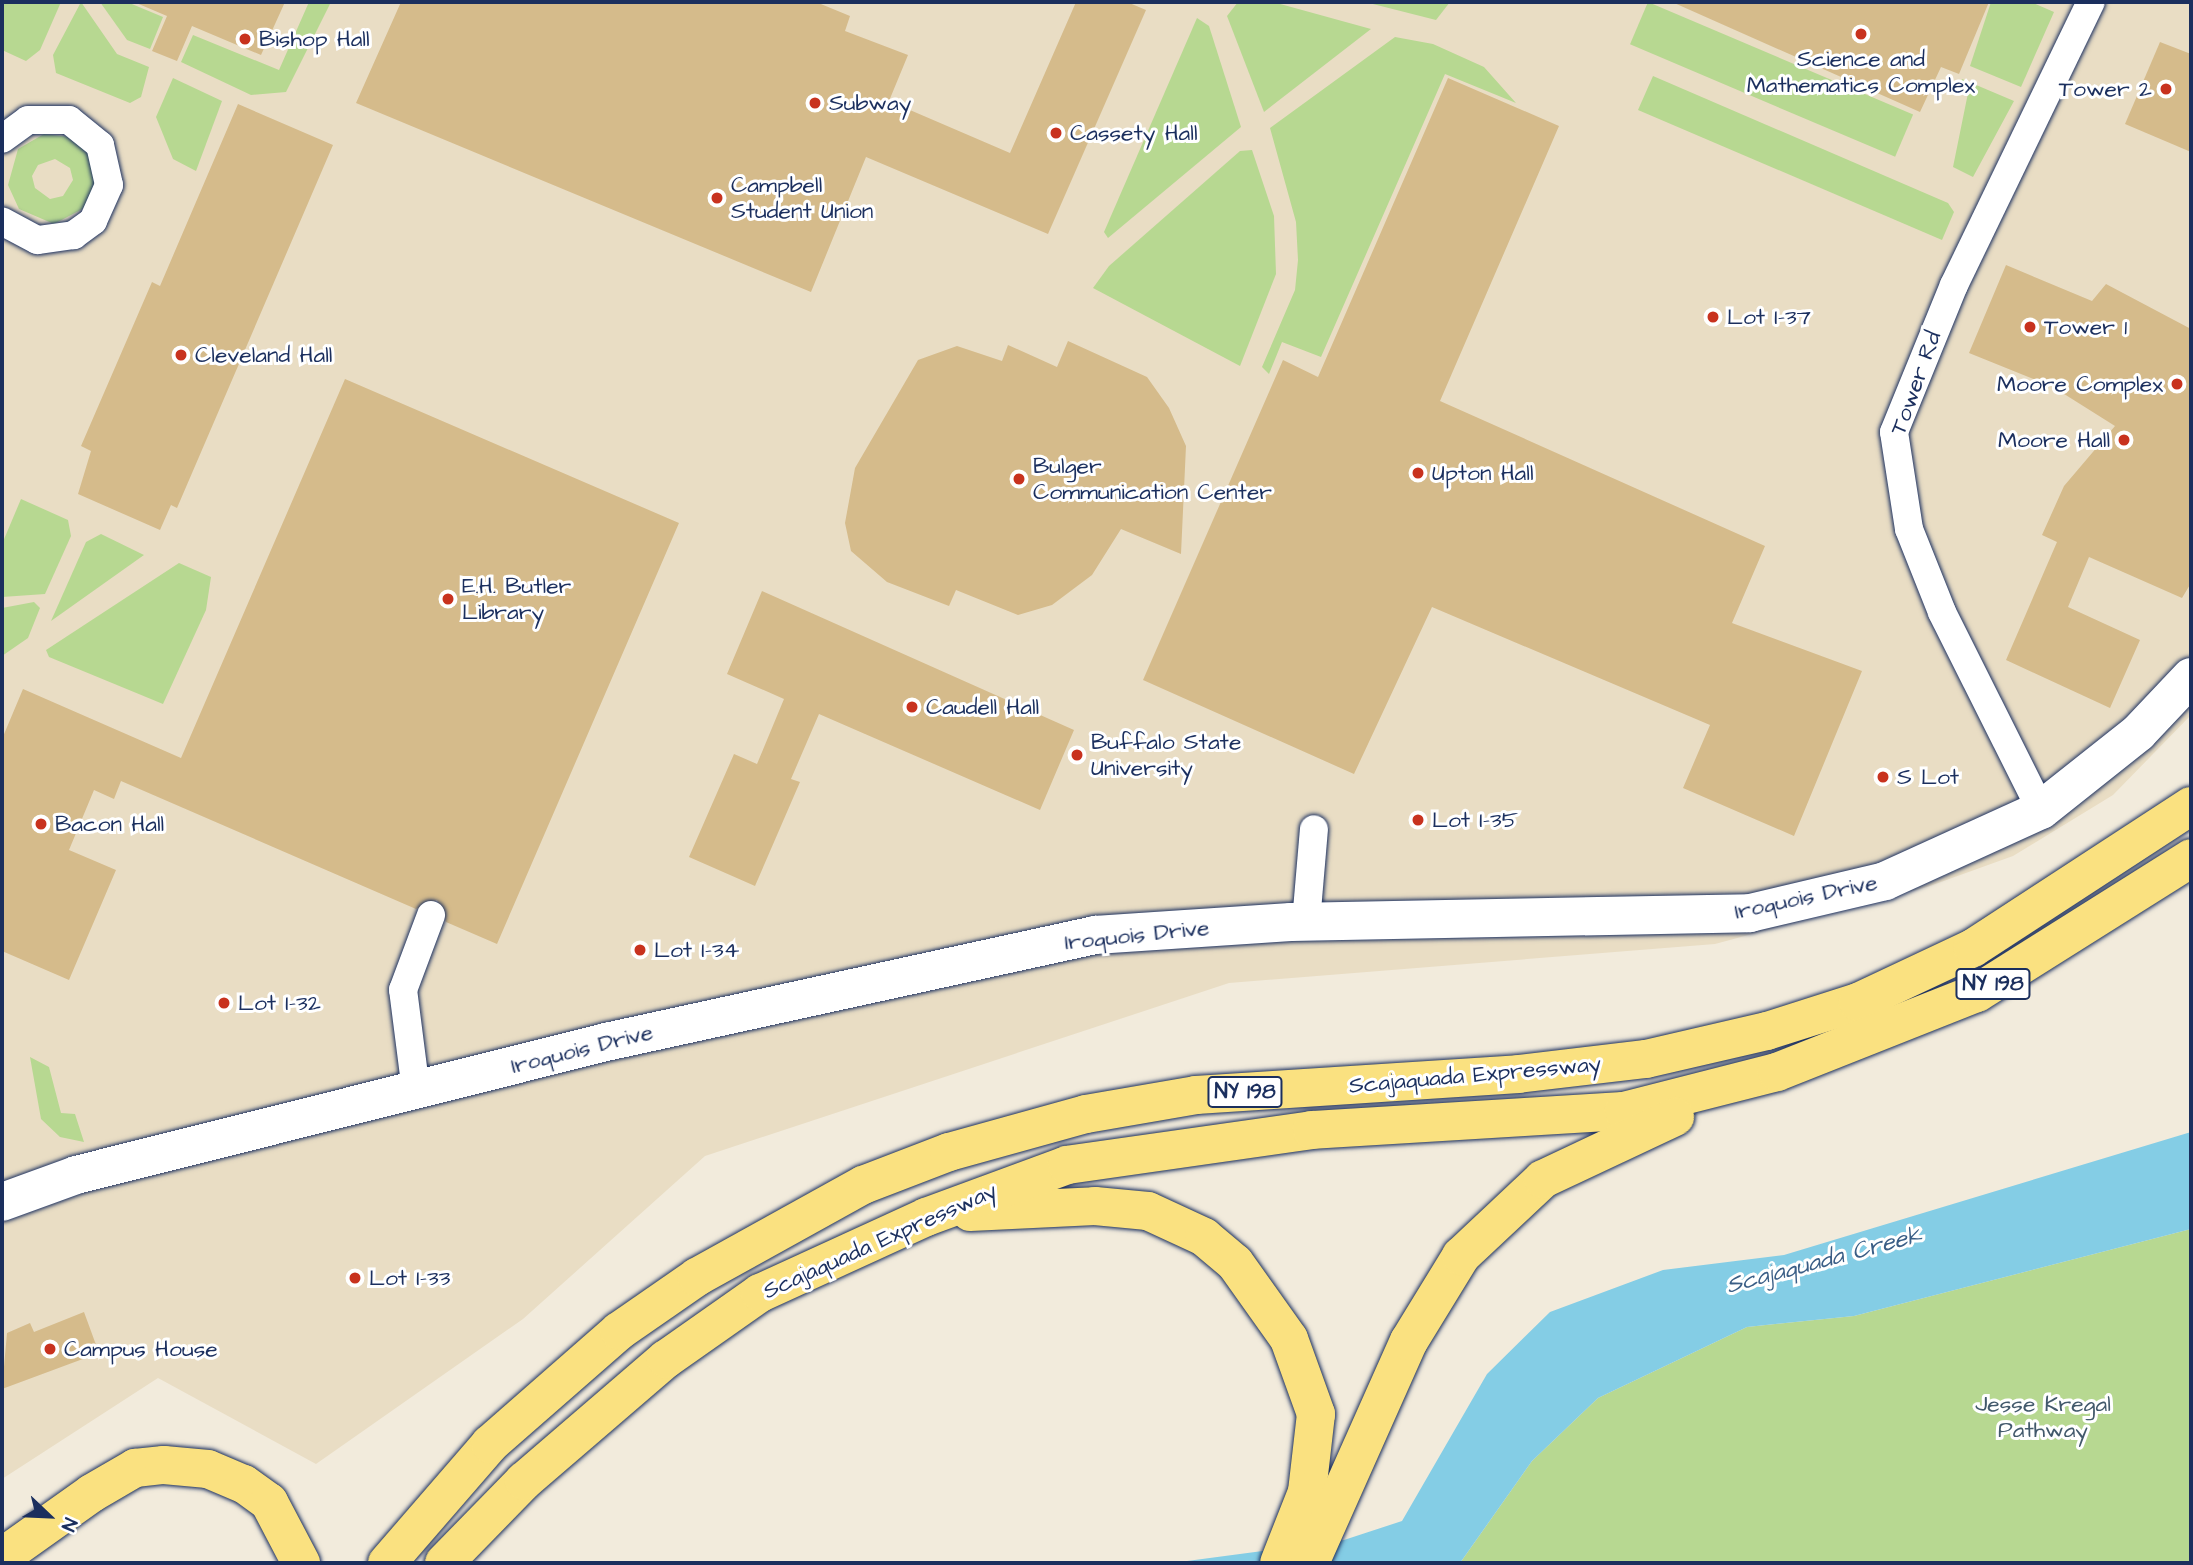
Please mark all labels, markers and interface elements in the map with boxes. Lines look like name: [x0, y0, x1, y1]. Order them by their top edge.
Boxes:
place label: Bishop Hall: [259, 25, 370, 53]
marker: Science and Mathematics Complex: [1853, 26, 1869, 42]
marker: Bishop Hall: [237, 31, 253, 47]
place label: Science and Mathematics Complex: [1747, 45, 1975, 99]
place label: Tower 2: [2059, 75, 2152, 103]
marker: Tower 2: [2158, 81, 2174, 97]
place label: Subway: [829, 89, 911, 117]
marker: Subway: [807, 95, 823, 111]
place label: Cassety Hall: [1070, 119, 1198, 147]
marker: Cassety Hall: [1048, 125, 1064, 141]
place label: Campbell Student Union: [731, 171, 873, 225]
marker: Campbell Student Union: [709, 190, 725, 206]
place label: Lot I-37: [1727, 303, 1811, 331]
marker: Lot I-37: [1705, 309, 1721, 325]
place label: Tower 1: [2044, 313, 2127, 341]
marker: Tower 1: [2022, 319, 2038, 335]
street label: Tower Rd: [1884, 327, 1948, 439]
place label: Cleveland Hall: [195, 341, 332, 369]
marker: Cleveland Hall: [173, 347, 189, 363]
place label: Moore Complex: [1997, 370, 2163, 398]
marker: Moore Complex: [2169, 376, 2185, 392]
place label: Moore Hall: [1998, 426, 2110, 454]
marker: Moore Hall: [2116, 432, 2132, 448]
place label: Bulger Communication Center: [1033, 452, 1272, 506]
place label: Upton Hall: [1432, 459, 1534, 487]
marker: Upton Hall: [1410, 465, 1426, 481]
marker: Bulger Communication Center: [1011, 471, 1027, 487]
place label: E.H. Butler Library: [462, 572, 571, 626]
marker: E.H. Butler Library: [440, 591, 456, 607]
place label: Caudell Hall: [926, 693, 1039, 721]
marker: Caudell Hall: [904, 699, 920, 715]
place label: Buffalo State University: [1091, 728, 1241, 782]
marker: Buffalo State University: [1069, 747, 1085, 763]
place label: S Lot: [1897, 763, 1959, 791]
marker: S Lot: [1875, 769, 1891, 785]
place label: Lot I-35: [1432, 806, 1518, 834]
place label: Bacon Hall: [55, 810, 164, 838]
marker: Lot I-35: [1410, 812, 1426, 828]
marker: Bacon Hall: [33, 816, 49, 832]
street label: Iroquois Drive: [1732, 868, 1880, 926]
street label: Iroquois Drive: [1063, 914, 1211, 956]
place label: Lot I-34: [654, 936, 739, 964]
marker: Lot I-34: [632, 942, 648, 958]
road number: NY 198: [1954, 967, 2032, 1002]
place label: Lot I-32: [238, 989, 321, 1017]
marker: Lot I-32: [216, 995, 232, 1011]
street label: Iroquois Drive: [508, 1018, 656, 1080]
street label: Scajaquada Expressway: [1348, 1050, 1602, 1100]
road number: NY 198: [1206, 1074, 1284, 1110]
street label: Scajaquada Expressway: [759, 1177, 1001, 1305]
water label: Scajaquada Creek: [1723, 1221, 1925, 1301]
place label: Lot I-33: [369, 1264, 450, 1292]
marker: Lot I-33: [347, 1270, 363, 1286]
place label: Campus House: [64, 1335, 218, 1363]
marker: Campus House: [42, 1341, 58, 1357]
park label: Jesse Kregal Pathway: [1975, 1390, 2111, 1444]
north arrow: [14, 1481, 84, 1551]
text: N: [54, 1514, 84, 1535]

